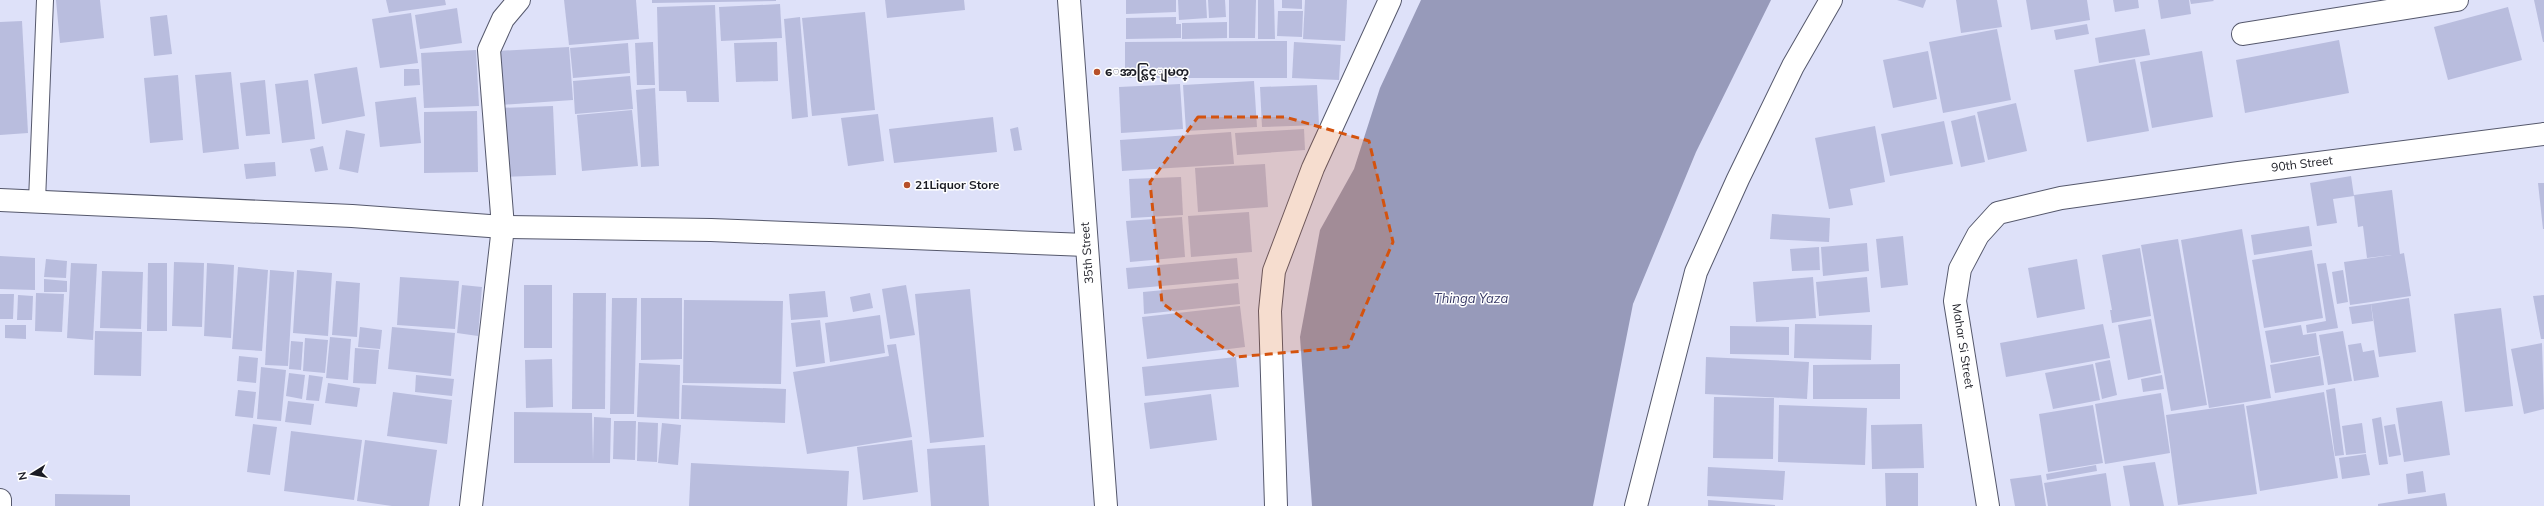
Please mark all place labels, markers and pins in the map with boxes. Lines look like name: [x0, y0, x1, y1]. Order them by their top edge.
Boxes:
place label: ေအာင္လြင္ျမတ္: [1105, 63, 1189, 83]
marker: ေအာင္လြင္ျမတ္: [1092, 67, 1102, 77]
place label: 21Liquor Store: [915, 177, 1000, 192]
marker: 21Liquor Store: [902, 180, 912, 190]

